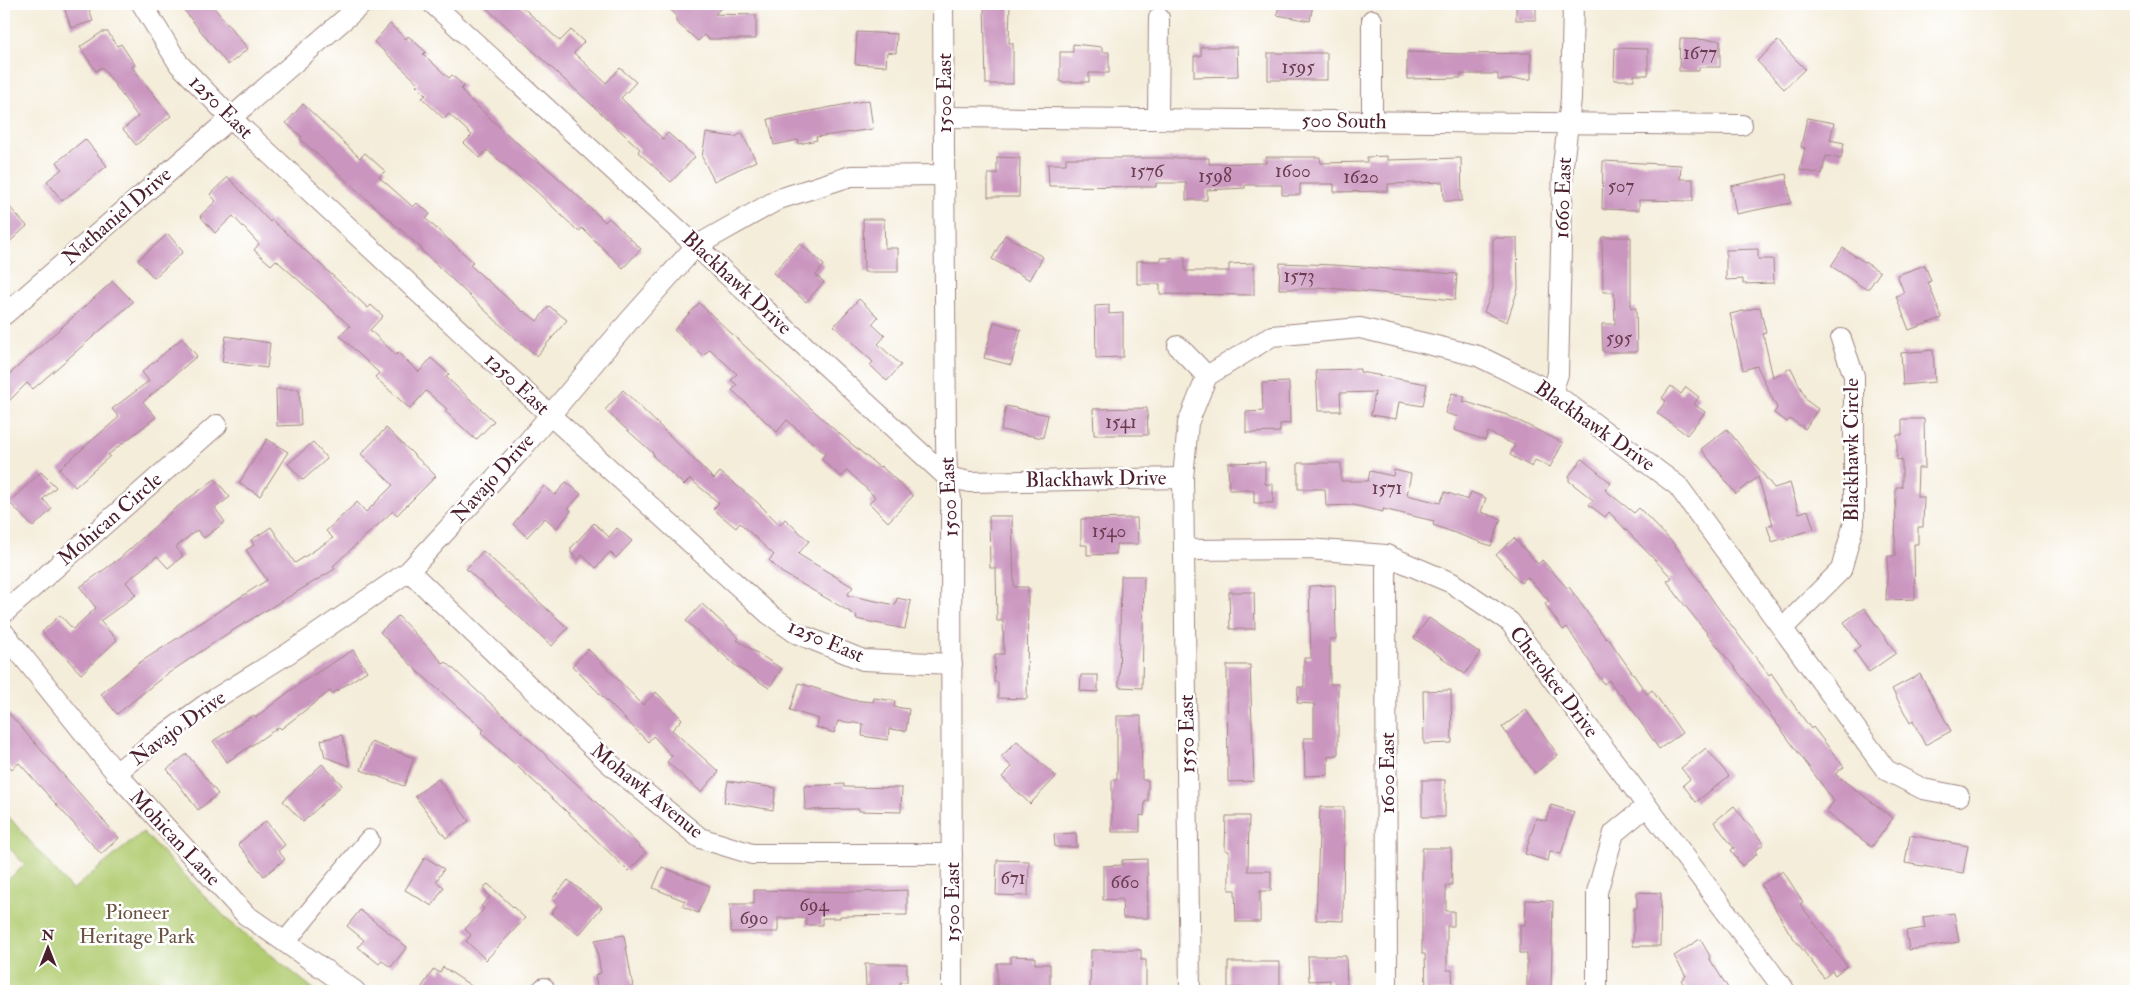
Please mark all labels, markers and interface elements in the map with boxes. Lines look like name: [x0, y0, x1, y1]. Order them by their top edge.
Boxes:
house number: 1677: [1683, 41, 1717, 65]
street label: 1500 East: [931, 53, 958, 133]
house number: 1595: [1281, 55, 1315, 79]
street label: 1250 East: [183, 69, 259, 145]
street label: 500 South: [1301, 107, 1387, 135]
street label: 1660 East: [1548, 157, 1578, 239]
house number: 1576: [1130, 159, 1165, 183]
house number: 1600: [1275, 159, 1311, 183]
street label: Nathaniel Drive: [57, 161, 177, 271]
house number: 1598: [1198, 164, 1232, 188]
house number: 1620: [1343, 165, 1379, 189]
house number: 507: [1608, 174, 1635, 198]
street label: Blackhawk Drive: [676, 225, 798, 341]
house number: 1573: [1283, 264, 1315, 288]
house number: 595: [1606, 326, 1633, 350]
street label: 1250 East: [479, 347, 556, 421]
street label: Blackhawk Drive: [1529, 374, 1661, 478]
street label: Blackhawk Circle: [1838, 378, 1865, 522]
house number: 1541: [1105, 410, 1137, 434]
street label: Navajo Drive: [446, 427, 541, 529]
street label: 1500 East: [933, 456, 965, 538]
street label: Blackhawk Drive: [1025, 464, 1167, 494]
street label: Mohican Circle: [52, 466, 168, 572]
house number: 1571: [1372, 476, 1402, 500]
house number: 1540: [1092, 519, 1126, 543]
street label: 1250 East: [784, 613, 868, 669]
street label: Cherokee Drive: [1503, 621, 1605, 743]
street label: Navajo Drive: [125, 684, 231, 772]
street label: 1550 East: [1173, 694, 1201, 774]
street label: 1600 East: [1374, 732, 1401, 814]
street label: Mohawk Avenue: [585, 737, 709, 845]
street label: Mohican Lane: [123, 784, 227, 892]
street label: 1500 East: [939, 862, 966, 942]
house number: 671: [1000, 866, 1026, 890]
house number: 660: [1111, 870, 1139, 894]
house number: 694: [799, 893, 830, 917]
park label: Pioneer Heritage Park: [79, 899, 195, 950]
house number: 690: [739, 906, 769, 930]
north arrow: [22, 922, 72, 972]
text: N: [41, 927, 55, 944]

